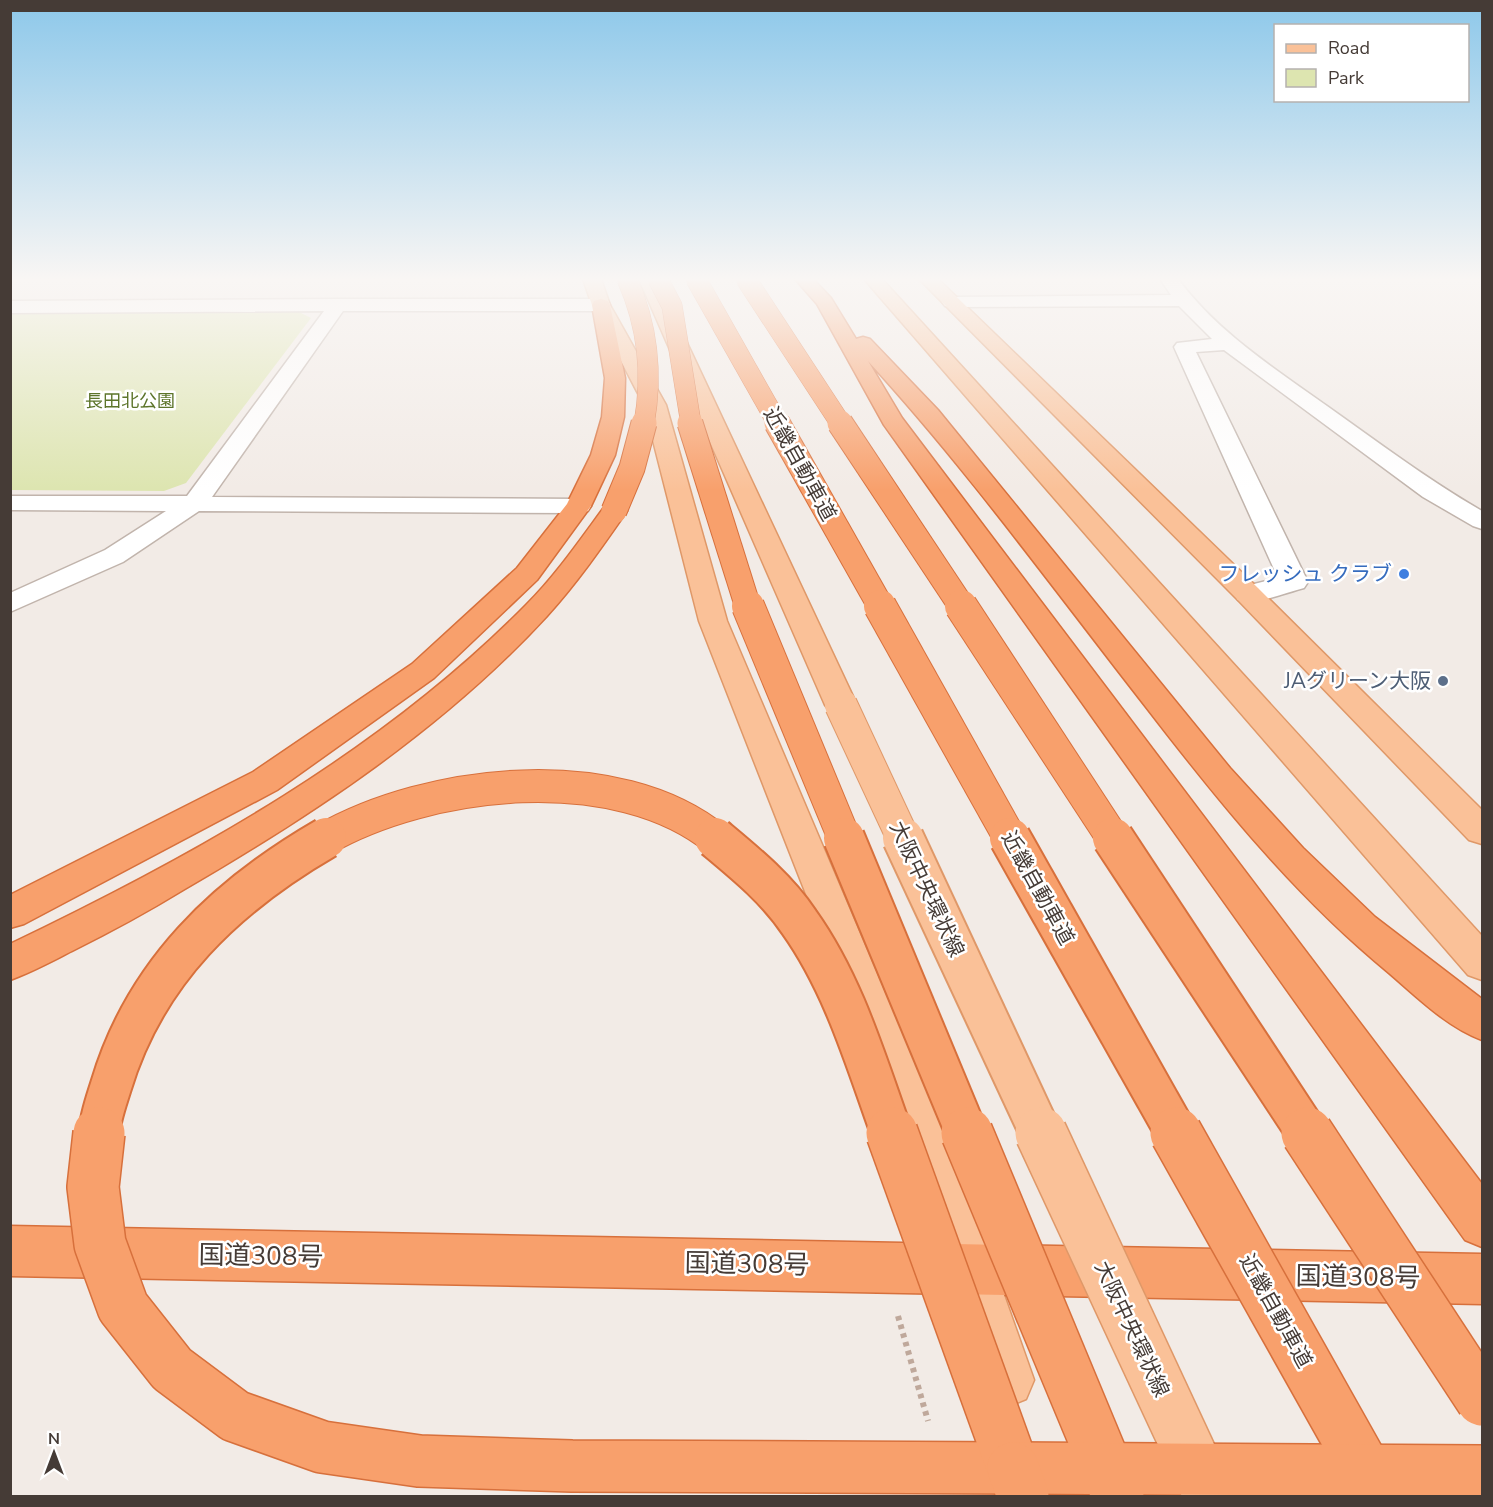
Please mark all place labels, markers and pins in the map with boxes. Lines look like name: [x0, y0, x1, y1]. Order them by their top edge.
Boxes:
place label: フレッシュ クラブ: [1219, 560, 1392, 588]
marker: フレッシュ クラブ: [1397, 567, 1411, 581]
place label: JAグリーン大阪: [1283, 667, 1431, 695]
marker: JAグリーン大阪: [1436, 674, 1450, 688]

